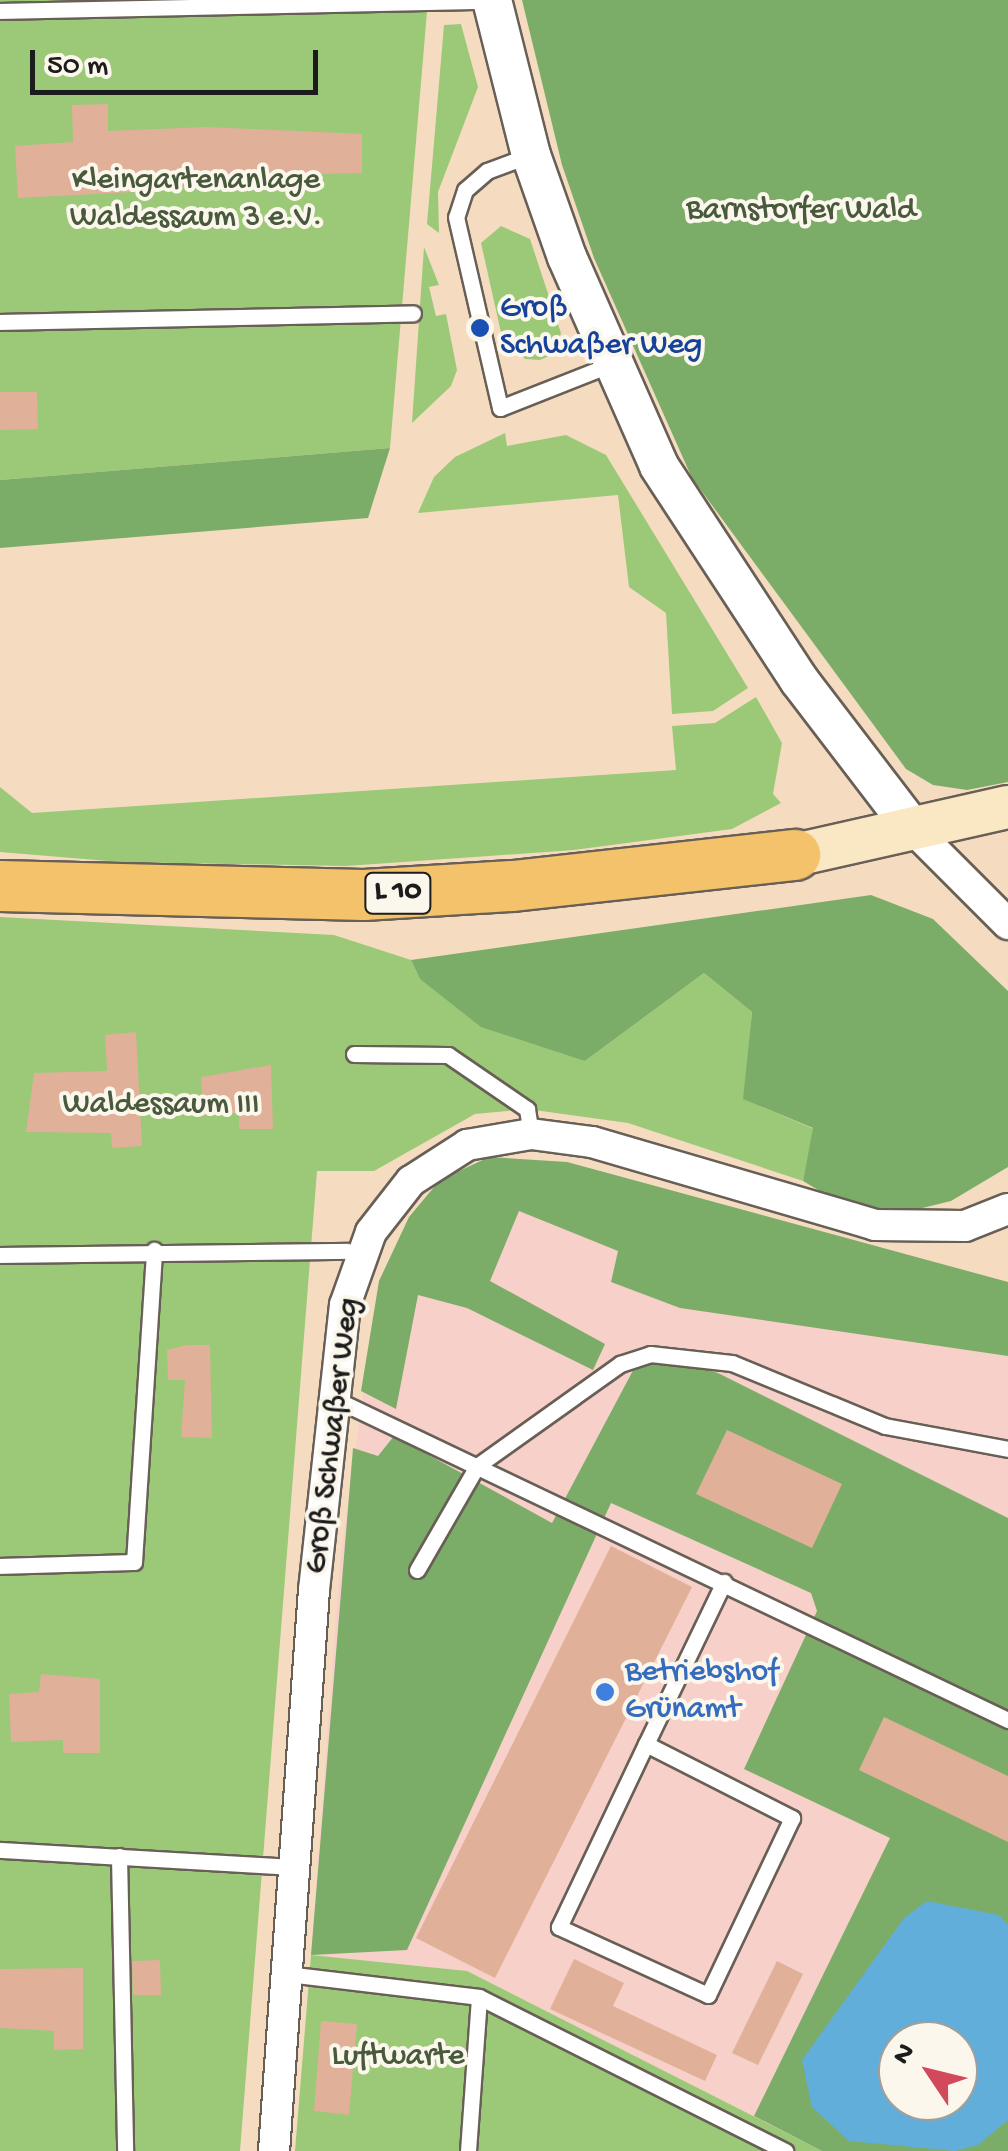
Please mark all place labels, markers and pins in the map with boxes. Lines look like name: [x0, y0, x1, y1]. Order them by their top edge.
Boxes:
place label: Groß Schwaßer Weg: [500, 291, 702, 366]
marker: Groß Schwaßer Weg: [469, 317, 491, 339]
place label: Betriebshof Grünamt: [625, 1655, 778, 1730]
marker: Betriebshof Grünamt: [594, 1681, 616, 1703]

